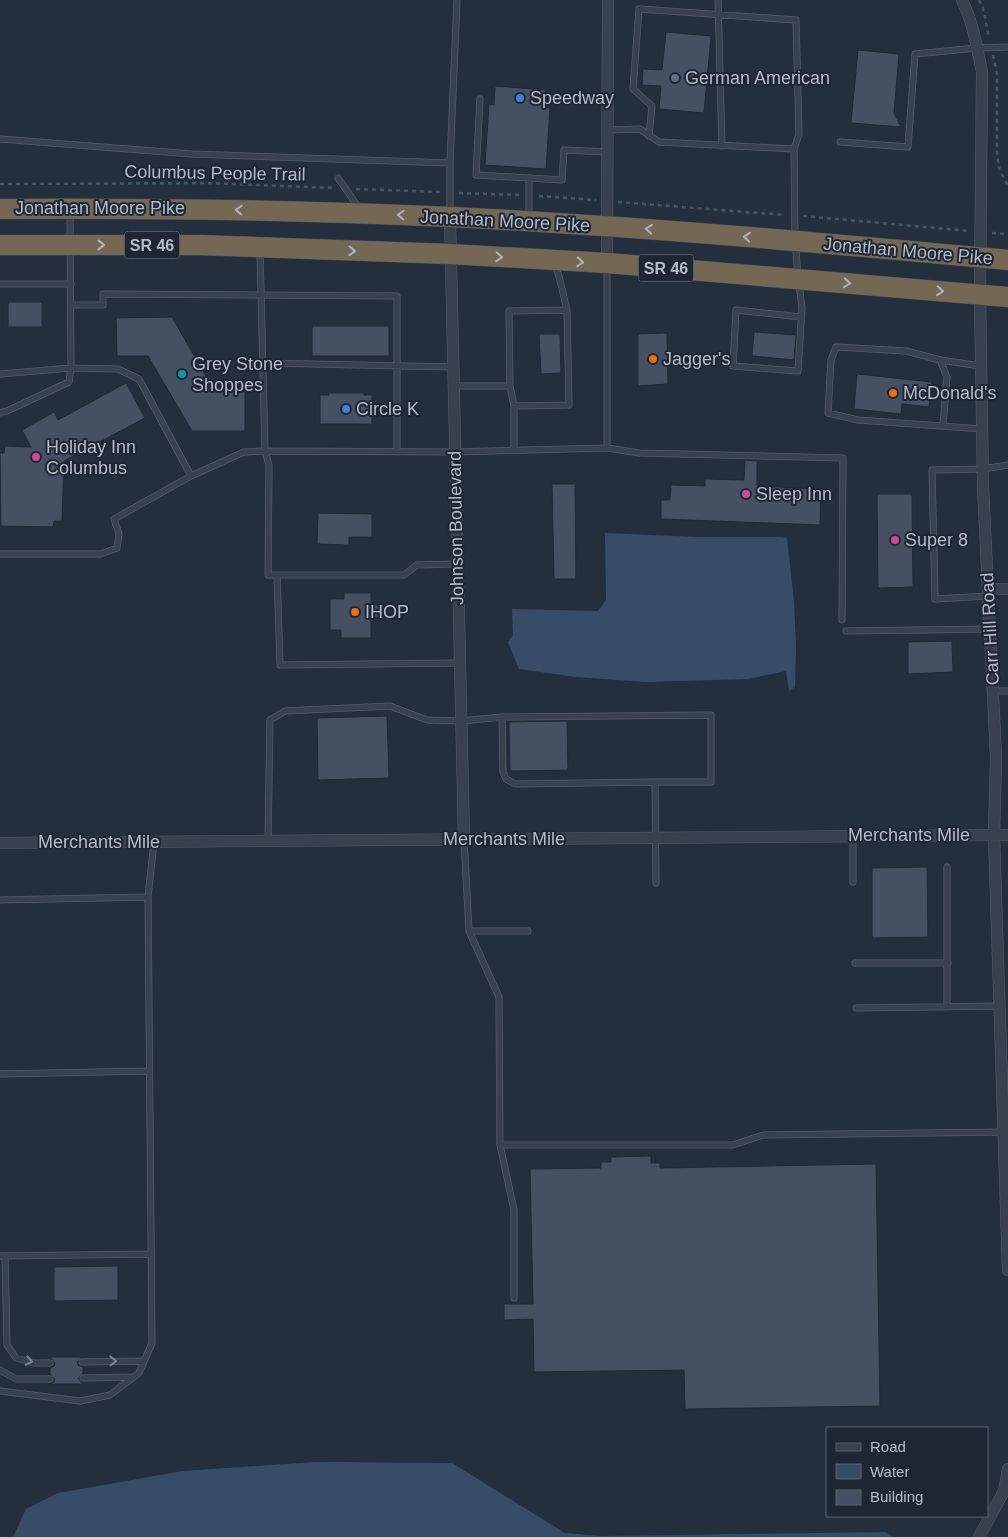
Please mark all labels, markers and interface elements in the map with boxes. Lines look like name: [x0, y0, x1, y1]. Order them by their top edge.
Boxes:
place label: German American: [685, 68, 830, 88]
marker: German American: [669, 72, 681, 84]
place label: Speedway: [530, 88, 614, 108]
marker: Speedway: [514, 92, 526, 104]
street label: Columbus People Trail: [124, 161, 306, 185]
street label: Jonathan Moore Pike: [15, 198, 185, 218]
one-way arrow: [235, 204, 243, 215]
street label: Jonathan Moore Pike: [420, 207, 590, 235]
one-way arrow: [397, 210, 405, 221]
one-way arrow: [645, 224, 653, 235]
road number: SR 46: [124, 232, 180, 258]
one-way arrow: [743, 232, 751, 243]
street label: Jonathan Moore Pike: [822, 234, 994, 268]
one-way arrow: [98, 240, 105, 250]
one-way arrow: [349, 245, 357, 256]
one-way arrow: [495, 251, 503, 262]
road number: SR 46: [638, 254, 694, 282]
one-way arrow: [576, 256, 584, 267]
one-way arrow: [843, 278, 851, 289]
one-way arrow: [936, 285, 944, 296]
place label: Jagger's: [663, 349, 730, 369]
marker: Jagger's: [647, 353, 659, 365]
place label: Grey Stone Shoppes: [192, 354, 283, 395]
marker: Grey Stone Shoppes: [176, 368, 188, 380]
place label: McDonald's: [903, 383, 996, 403]
marker: McDonald's: [887, 387, 899, 399]
place label: Circle K: [356, 399, 419, 419]
marker: Circle K: [340, 403, 352, 415]
place label: Holiday Inn Columbus: [46, 437, 136, 478]
marker: Holiday Inn Columbus: [30, 451, 42, 463]
street label: Johnson Boulevard: [445, 451, 467, 605]
place label: Sleep Inn: [756, 484, 832, 504]
marker: Sleep Inn: [740, 488, 752, 500]
place label: Super 8: [905, 530, 968, 550]
marker: Super 8: [889, 534, 901, 546]
street label: Carr Hill Road: [977, 572, 1003, 686]
place label: IHOP: [365, 602, 409, 622]
marker: IHOP: [349, 606, 361, 618]
street label: Merchants Mile: [848, 825, 970, 845]
street label: Merchants Mile: [443, 829, 565, 849]
street label: Merchants Mile: [38, 832, 160, 852]
one-way arrow: [25, 1355, 34, 1366]
one-way arrow: [110, 1356, 117, 1366]
legend: [826, 1427, 988, 1517]
text: Road: [870, 1438, 906, 1455]
text: Water: [870, 1463, 909, 1480]
text: Building: [870, 1488, 923, 1505]

